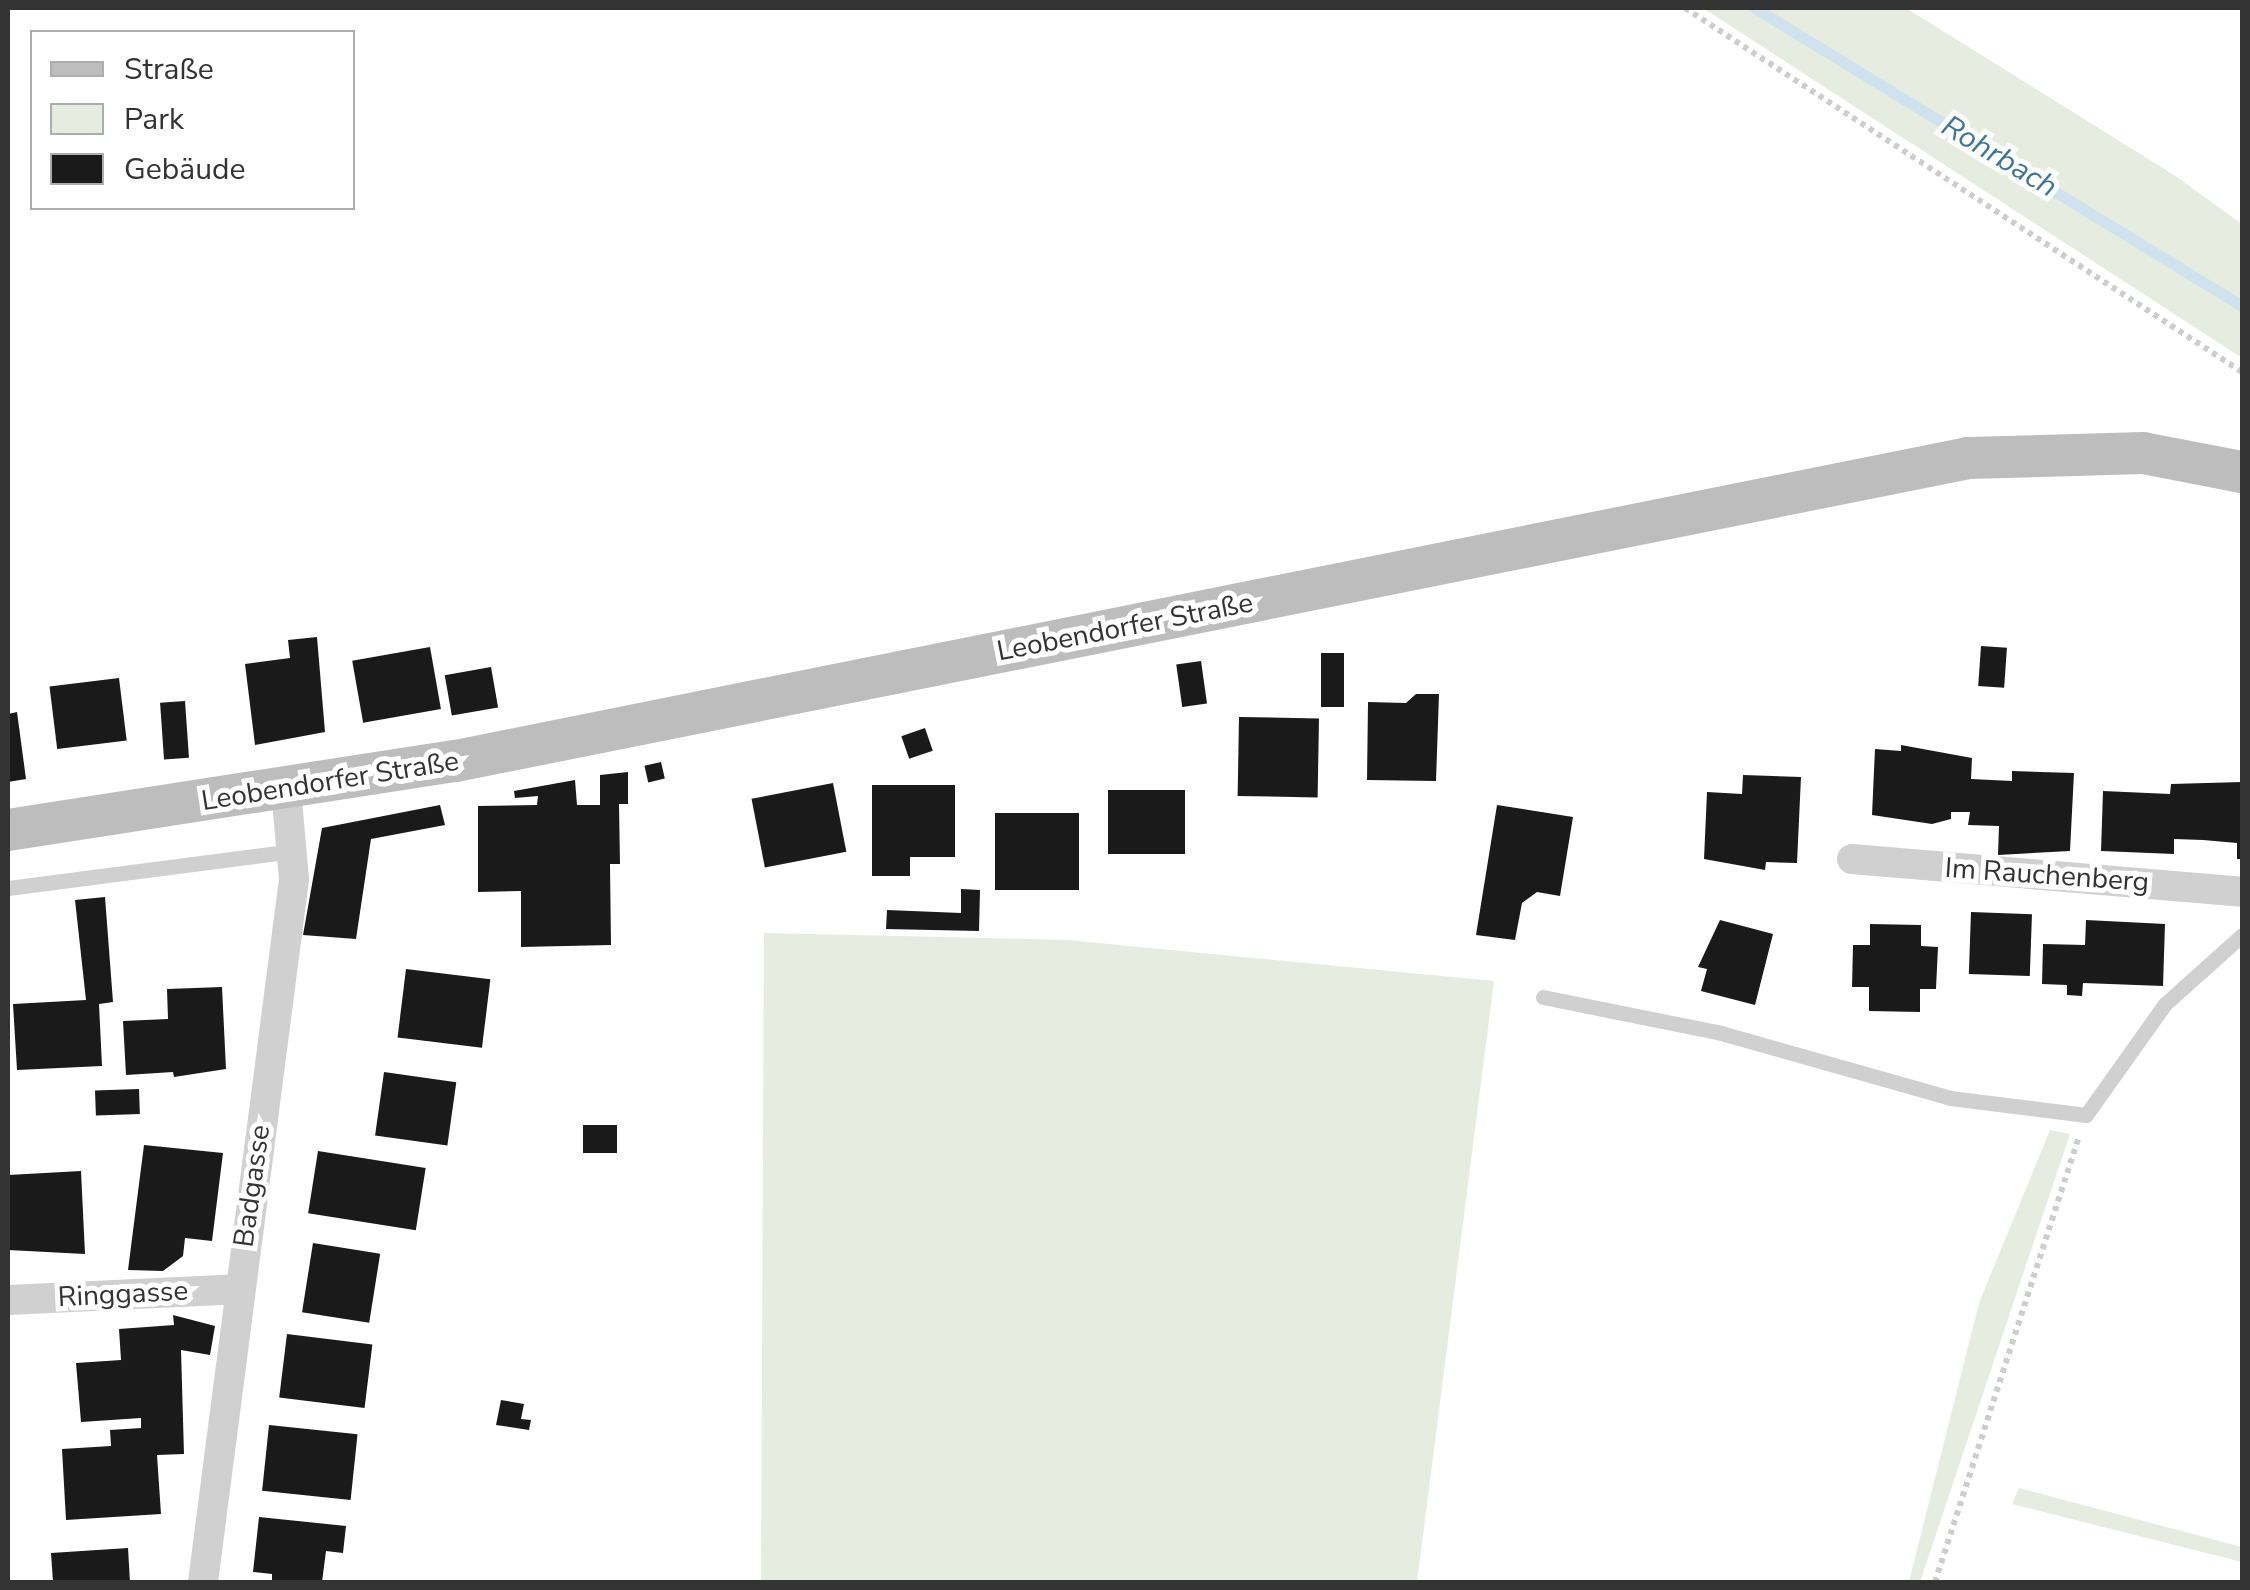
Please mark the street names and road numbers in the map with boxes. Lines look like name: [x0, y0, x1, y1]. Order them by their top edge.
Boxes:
street label: Leobendorfer Straße: [994, 586, 1256, 668]
street label: Leobendorfer Straße: [199, 744, 461, 818]
street label: Im Rauchenberg: [1944, 851, 2150, 899]
street label: Badgasse: [227, 1123, 277, 1249]
street label: Ringgasse: [57, 1274, 189, 1314]

